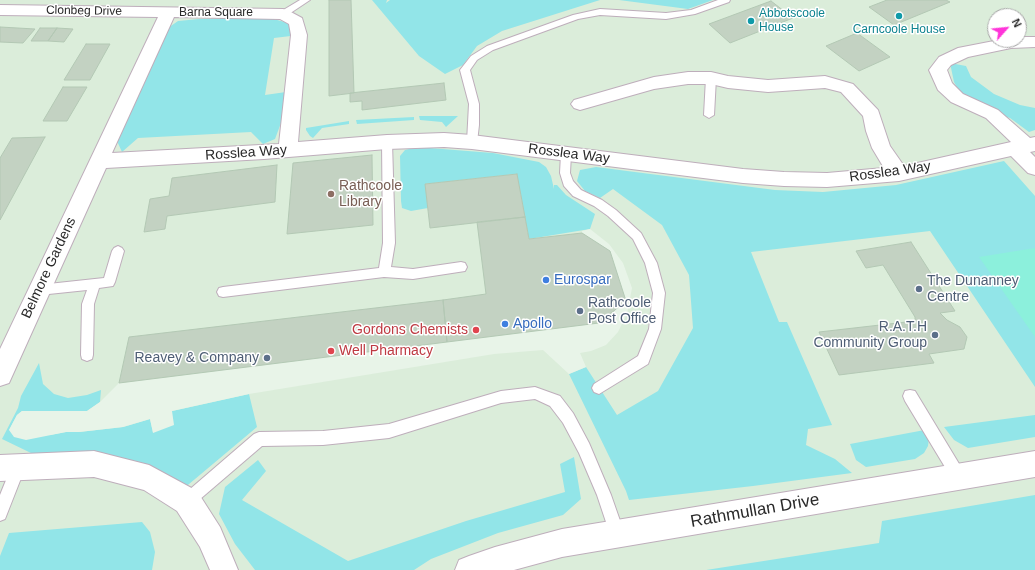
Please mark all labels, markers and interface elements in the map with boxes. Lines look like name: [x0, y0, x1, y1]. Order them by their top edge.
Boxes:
street label: Clonbeg Drive: [46, 3, 122, 19]
street label: Barna Square: [179, 6, 253, 20]
place label: Abbotscoole House: [759, 7, 825, 35]
north arrow: [987, 8, 1027, 48]
marker: Carncoole House: [894, 11, 904, 21]
marker: Abbotscoole House: [746, 16, 756, 26]
text: N: [1010, 17, 1024, 29]
place label: Carncoole House: [853, 23, 945, 37]
street label: Rosslea Way: [527, 141, 611, 167]
street label: Rosslea Way: [205, 142, 287, 164]
street label: Rosslea Way: [848, 158, 932, 186]
place label: Rathcoole Library: [339, 178, 402, 210]
marker: Rathcoole Library: [326, 189, 336, 199]
street label: Belmore Gardens: [18, 215, 80, 321]
place label: Eurospar: [554, 272, 611, 288]
place label: The Dunanney Centre: [927, 273, 1019, 306]
marker: Eurospar: [541, 275, 551, 285]
marker: The Dunanney Centre: [914, 284, 924, 294]
place label: Rathcoole Post Office: [588, 295, 656, 328]
marker: Rathcoole Post Office: [575, 306, 585, 316]
place label: Apollo: [513, 316, 552, 332]
marker: Apollo: [500, 319, 510, 329]
place label: R.A.T.H Community Group: [813, 319, 927, 352]
place label: Gordons Chemists: [352, 322, 468, 338]
marker: Gordons Chemists: [471, 325, 481, 335]
marker: R.A.T.H Community Group: [930, 330, 940, 340]
place label: Well Pharmacy: [339, 343, 433, 359]
marker: Well Pharmacy: [326, 346, 336, 356]
place label: Reavey & Company: [134, 350, 259, 366]
marker: Reavey & Company: [262, 353, 272, 363]
street label: Rathmullan Drive: [689, 490, 821, 532]

